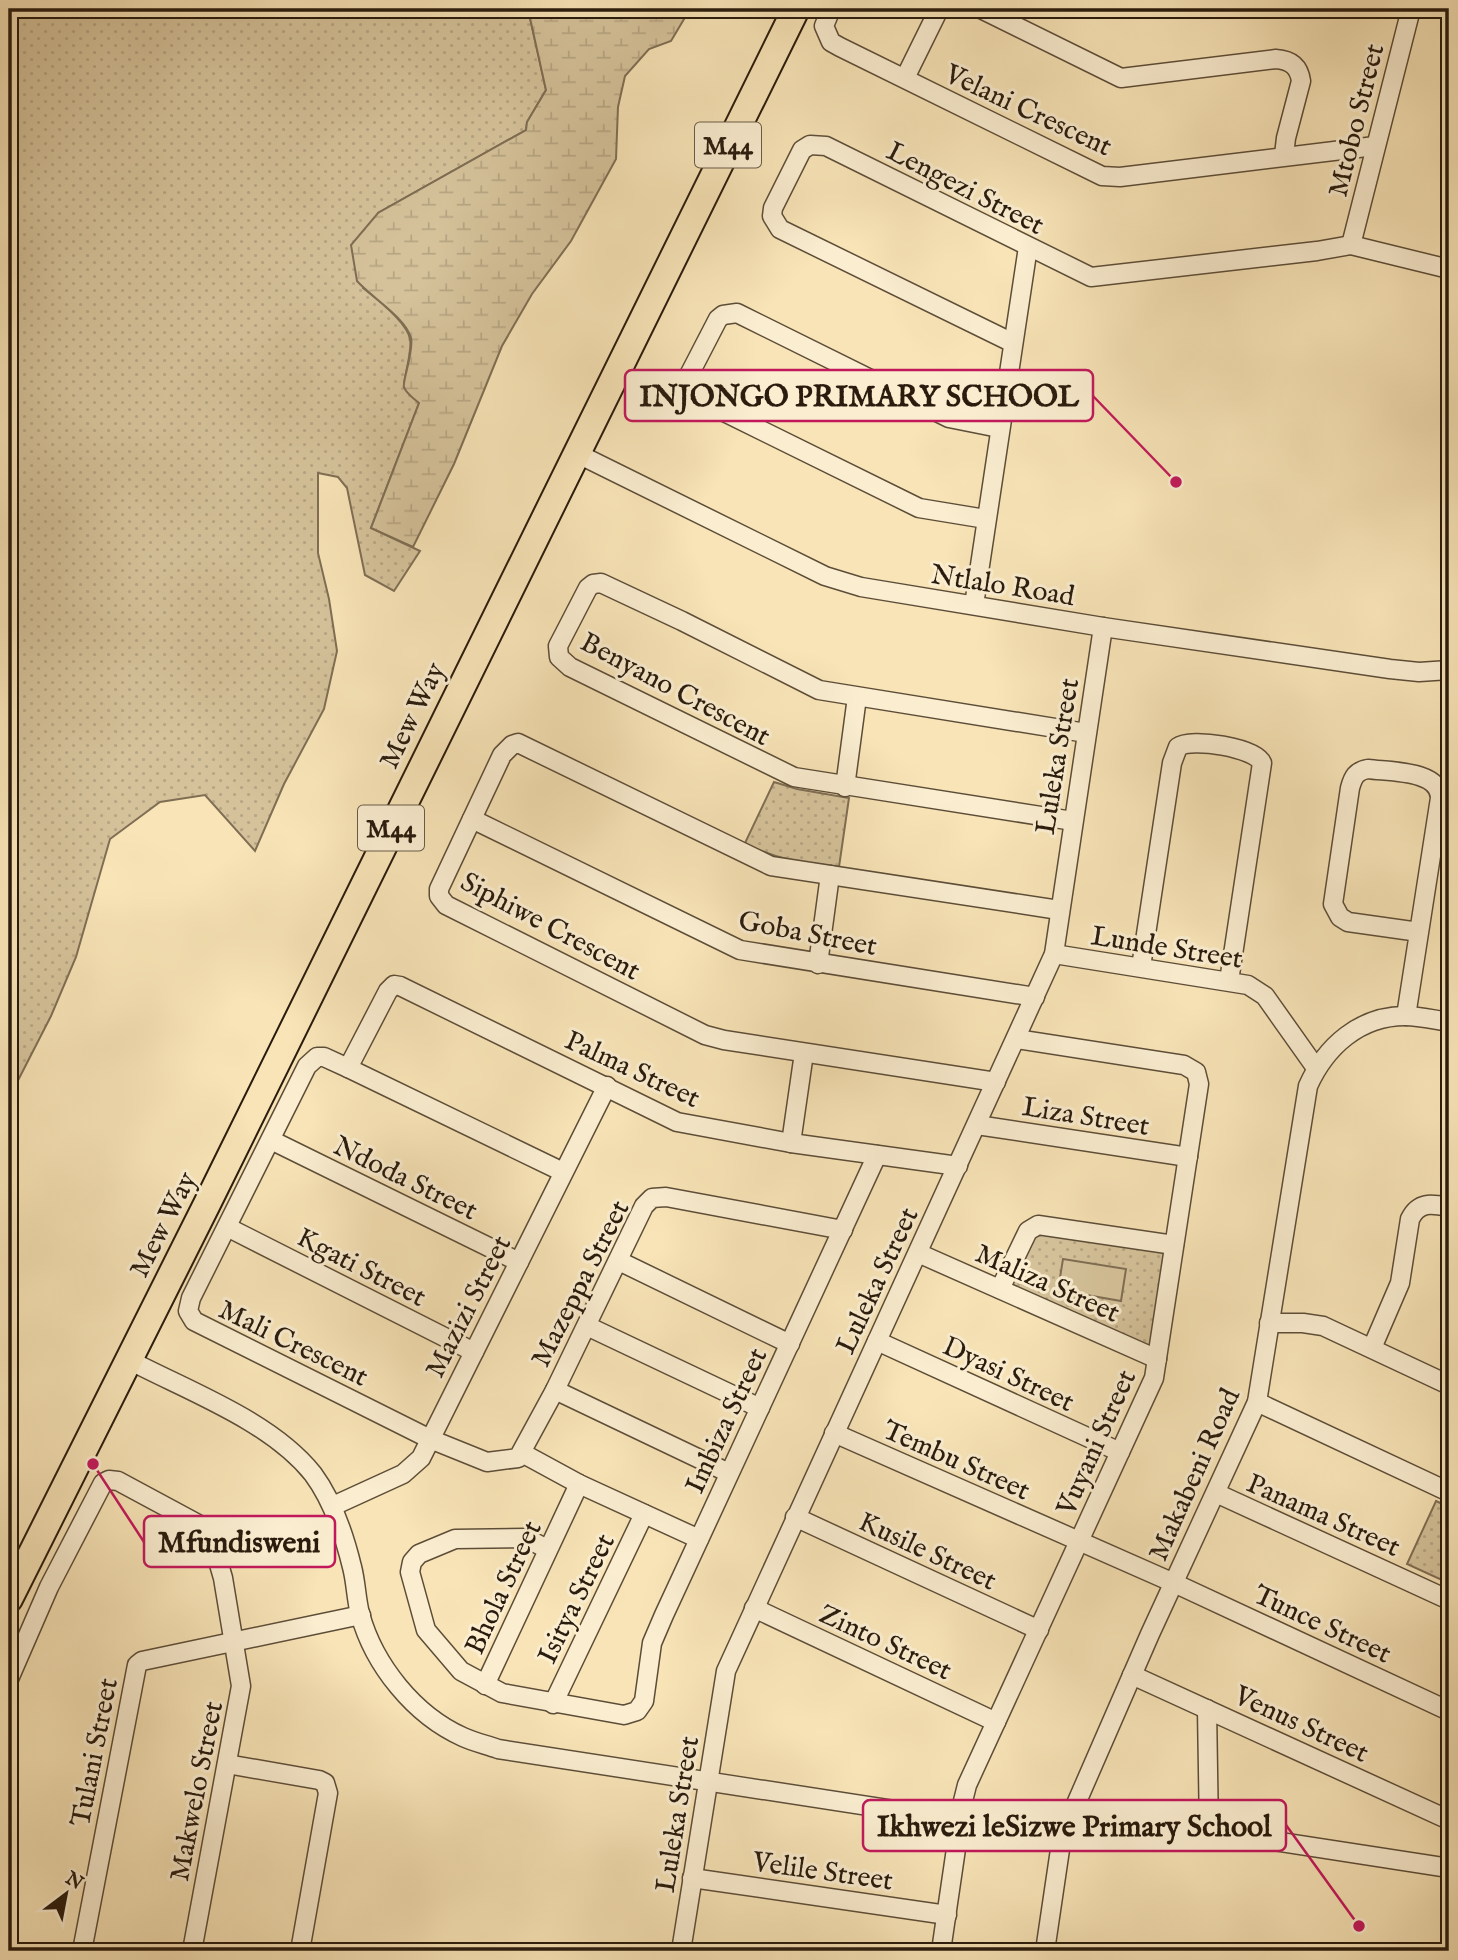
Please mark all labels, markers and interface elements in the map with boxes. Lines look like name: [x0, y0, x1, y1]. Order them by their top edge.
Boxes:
street label: Mtobo Street: [1322, 40, 1393, 201]
street label: Velani Crescent: [938, 57, 1117, 165]
road number: M44: [695, 122, 761, 168]
street label: Lengezi Street: [880, 135, 1050, 244]
callout: INJONGO PRIMARY SCHOOL: [625, 370, 1093, 421]
text: INJONGO PRIMARY SCHOOL: [639, 379, 1079, 417]
street label: Ntlalo Road: [928, 558, 1077, 615]
street label: Benyano Crescent: [574, 625, 776, 755]
street label: Mew Way: [373, 657, 454, 775]
street label: Luleka Street: [1029, 675, 1088, 837]
road number: M44: [358, 806, 424, 850]
street label: Siphiwe Crescent: [454, 865, 646, 989]
street label: Goba Street: [735, 904, 880, 965]
street label: Lunde Street: [1088, 919, 1245, 978]
street label: Palma Street: [559, 1024, 705, 1117]
street label: Liza Street: [1020, 1090, 1152, 1145]
street label: Ndoda Street: [327, 1129, 483, 1229]
street label: Mew Way: [123, 1166, 206, 1284]
street label: Mazeppa Street: [524, 1195, 638, 1373]
street label: Luleka Street: [829, 1202, 928, 1360]
street label: Kgati Street: [290, 1221, 432, 1316]
street label: Mazizi Street: [418, 1230, 520, 1384]
street label: Maliza Street: [969, 1237, 1125, 1332]
street label: Mali Crescent: [212, 1293, 374, 1396]
street label: Dyasi Street: [937, 1330, 1080, 1421]
street label: Imbiza Street: [678, 1342, 776, 1499]
street label: Vuyani Street: [1049, 1364, 1145, 1522]
street label: Makabeni Road: [1142, 1383, 1249, 1567]
street label: Tembu Street: [877, 1413, 1035, 1509]
street label: Panama Street: [1241, 1467, 1406, 1566]
street label: Kusile Street: [852, 1505, 1002, 1600]
street label: Bhola Street: [458, 1515, 551, 1661]
callout: Mfundisweni: [144, 1516, 335, 1567]
text: Mfundisweni: [158, 1525, 320, 1563]
street label: Isitya Street: [531, 1528, 624, 1670]
street label: Tunce Street: [1248, 1578, 1397, 1673]
street label: Zinto Street: [813, 1597, 957, 1689]
street label: Tulani Street: [64, 1675, 127, 1830]
street label: Venus Street: [1227, 1678, 1374, 1772]
street label: Makwelo Street: [163, 1698, 232, 1884]
street label: Luleka Street: [649, 1733, 708, 1895]
callout: Ikhwezi leSizwe Primary School: [863, 1800, 1286, 1851]
text: Ikhwezi leSizwe Primary School: [877, 1809, 1272, 1847]
street label: Velile Street: [749, 1845, 895, 1900]
north arrow: [32, 1858, 102, 1928]
text: N: [60, 1866, 88, 1896]

